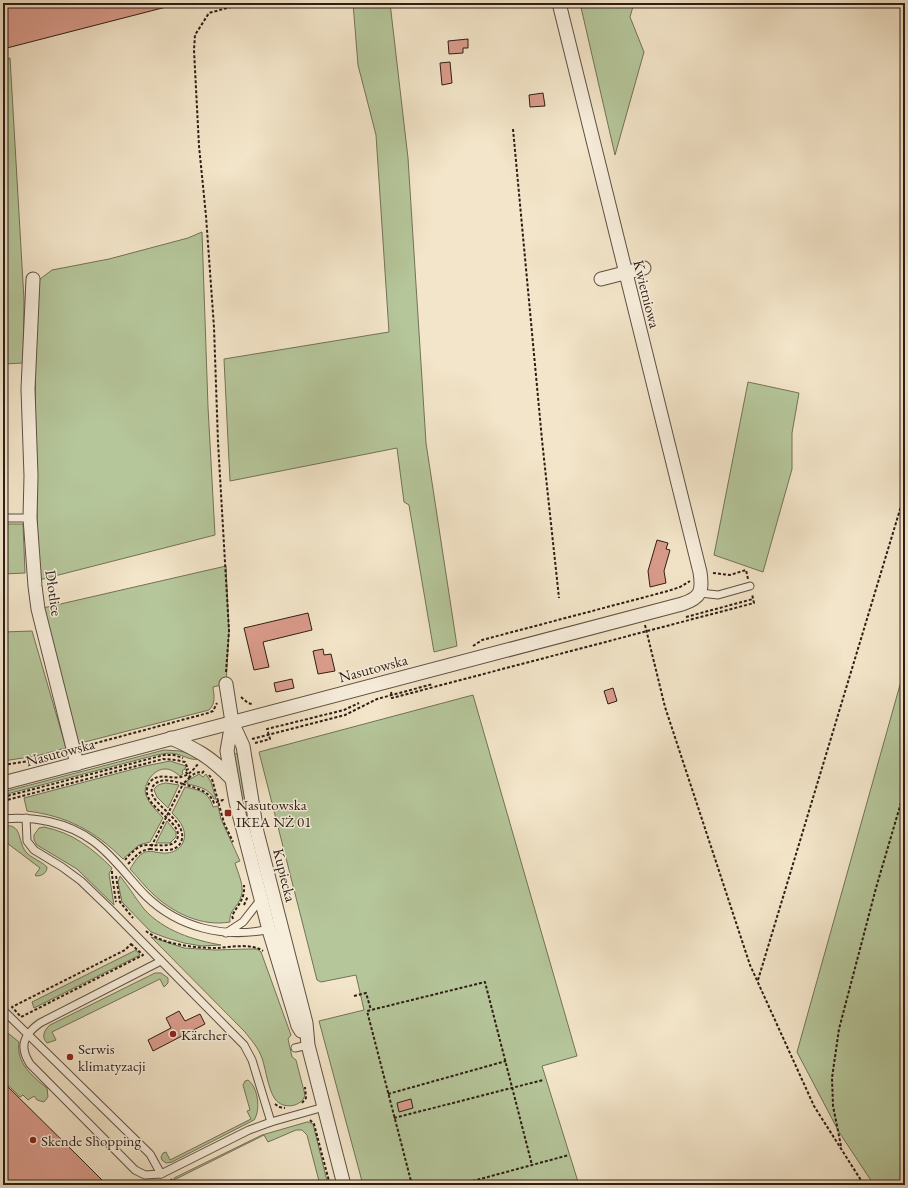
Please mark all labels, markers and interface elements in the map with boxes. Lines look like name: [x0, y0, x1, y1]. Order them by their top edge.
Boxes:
street label: Kwietniowa: [629, 258, 665, 330]
street label: Dłotlice: [41, 569, 67, 618]
street label: Nasutowska: [336, 650, 410, 686]
street label: Nasutowska: [23, 734, 97, 770]
place label: Nasutowska IKEA NŻ 01: [236, 795, 311, 831]
marker: Nasutowska IKEA NŻ 01: [223, 808, 233, 818]
street label: Kupiecka: [269, 846, 301, 904]
place label: Kärcher: [181, 1025, 227, 1044]
marker: Kärcher: [168, 1029, 178, 1039]
place label: Serwis klimatyzacji: [78, 1039, 146, 1075]
marker: Serwis klimatyzacji: [65, 1052, 75, 1062]
place label: Skende Shopping: [41, 1131, 142, 1150]
marker: Skende Shopping: [28, 1135, 38, 1145]

